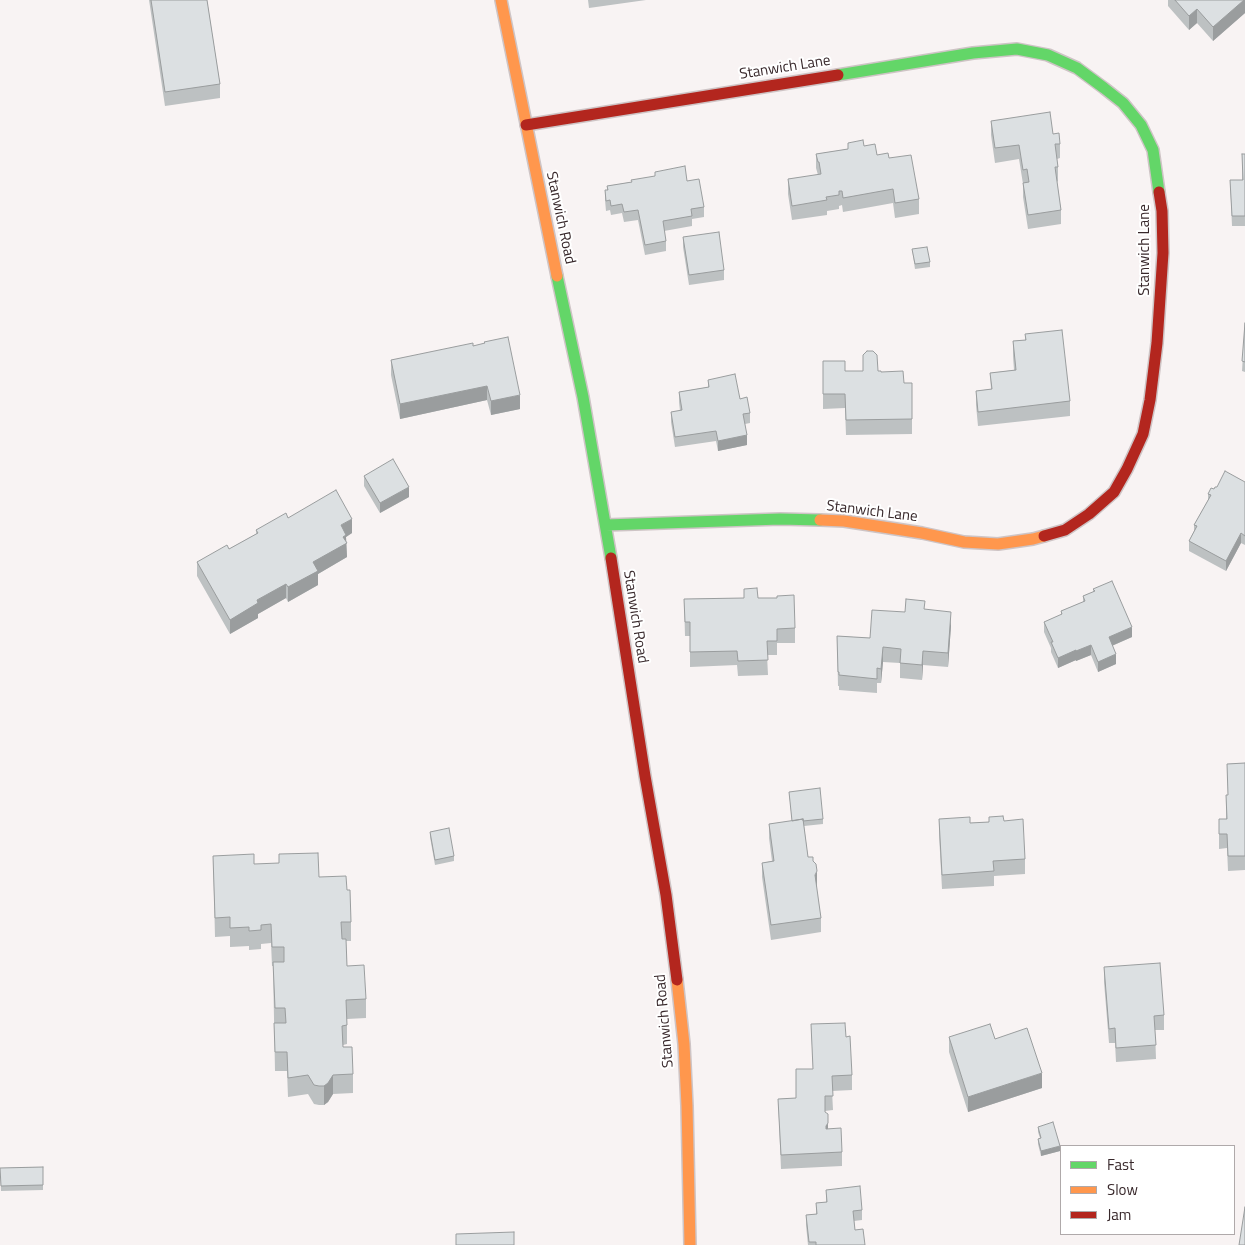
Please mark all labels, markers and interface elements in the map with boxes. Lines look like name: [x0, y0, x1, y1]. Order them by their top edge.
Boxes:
street label: Stanwich Lane: [738, 52, 832, 84]
street label: Stanwich Road: [541, 170, 579, 266]
street label: Stanwich Lane: [1136, 204, 1154, 296]
street label: Stanwich Lane: [825, 497, 919, 527]
street label: Stanwich Road: [619, 569, 651, 665]
street label: Stanwich Road: [652, 973, 678, 1069]
legend: [1060, 1145, 1235, 1235]
text: Fast: [1107, 1153, 1134, 1176]
text: Slow: [1107, 1178, 1138, 1201]
text: Jam: [1107, 1203, 1131, 1226]

